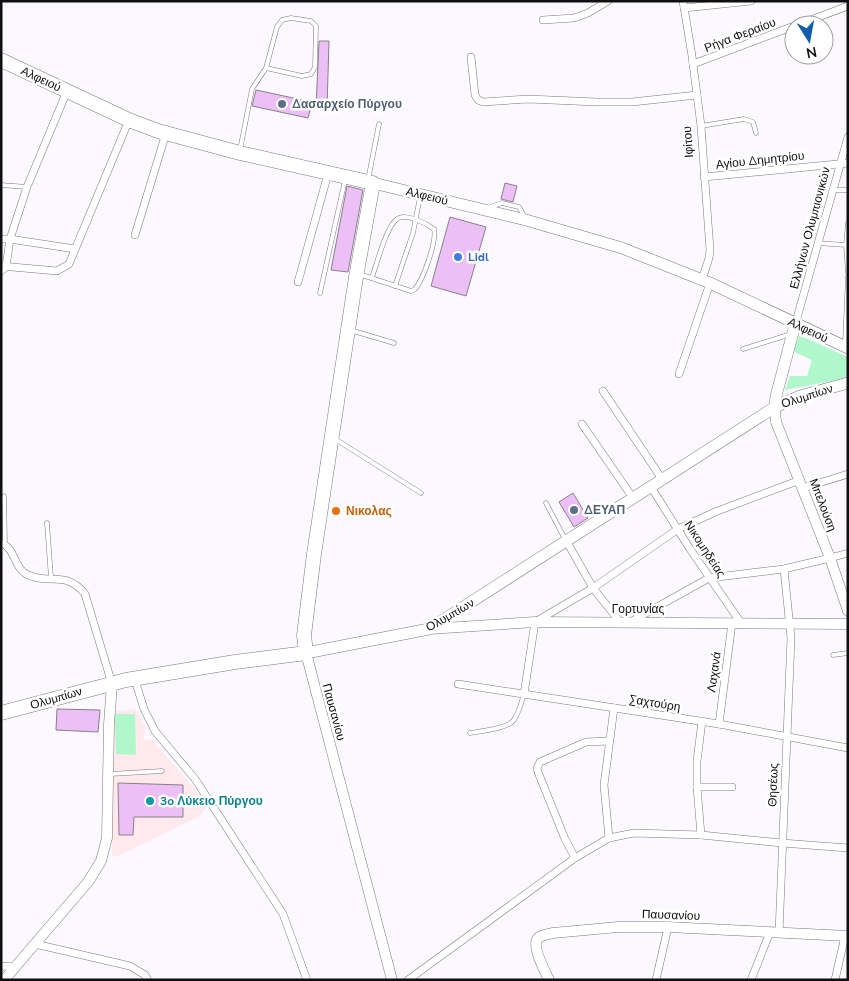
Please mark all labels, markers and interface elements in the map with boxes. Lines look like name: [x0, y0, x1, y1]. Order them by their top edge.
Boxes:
street label: Ρήγα Φεραίου: [702, 14, 778, 56]
north arrow: [784, 15, 834, 65]
text: N: [804, 42, 818, 63]
street label: Αλφειού: [18, 63, 64, 95]
place label: Δασαρχείο Πύργου: [292, 96, 402, 112]
marker: Δασαρχείο Πύργου: [276, 98, 288, 110]
street label: Ιφίτου: [679, 126, 697, 158]
street label: Αγίου Δημητρίου: [715, 147, 805, 173]
street label: Ελλήνων Ολυμπιονικών: [786, 165, 834, 291]
street label: Αλφειού: [404, 183, 450, 209]
place label: Lidl: [468, 249, 489, 265]
marker: Lidl: [452, 251, 464, 263]
street label: Αλφειού: [785, 314, 831, 346]
street label: Ολυμπίων: [779, 380, 835, 412]
street label: Μπελούση: [806, 476, 840, 534]
place label: ΔΕΥΑΠ: [584, 502, 625, 518]
place label: Νικολας: [346, 503, 392, 519]
marker: ΔΕΥΑΠ: [568, 504, 580, 516]
marker: Νικολας: [330, 505, 342, 517]
street label: Νικομηδείας: [681, 518, 729, 581]
street label: Ολυμπίων: [423, 595, 477, 635]
street label: Γορτυνίας: [612, 601, 665, 617]
street label: Λαχανά: [703, 651, 725, 693]
street label: Παυσανίου: [319, 682, 349, 742]
street label: Ολυμπίων: [28, 683, 84, 713]
street label: Σαχτούρη: [628, 691, 682, 715]
street label: Θησέως: [764, 763, 782, 807]
place label: 3o Λύκειο Πύργου: [160, 793, 263, 809]
marker: 3o Λύκειο Πύργου: [144, 795, 156, 807]
street label: Παυσανίου: [642, 906, 700, 924]

